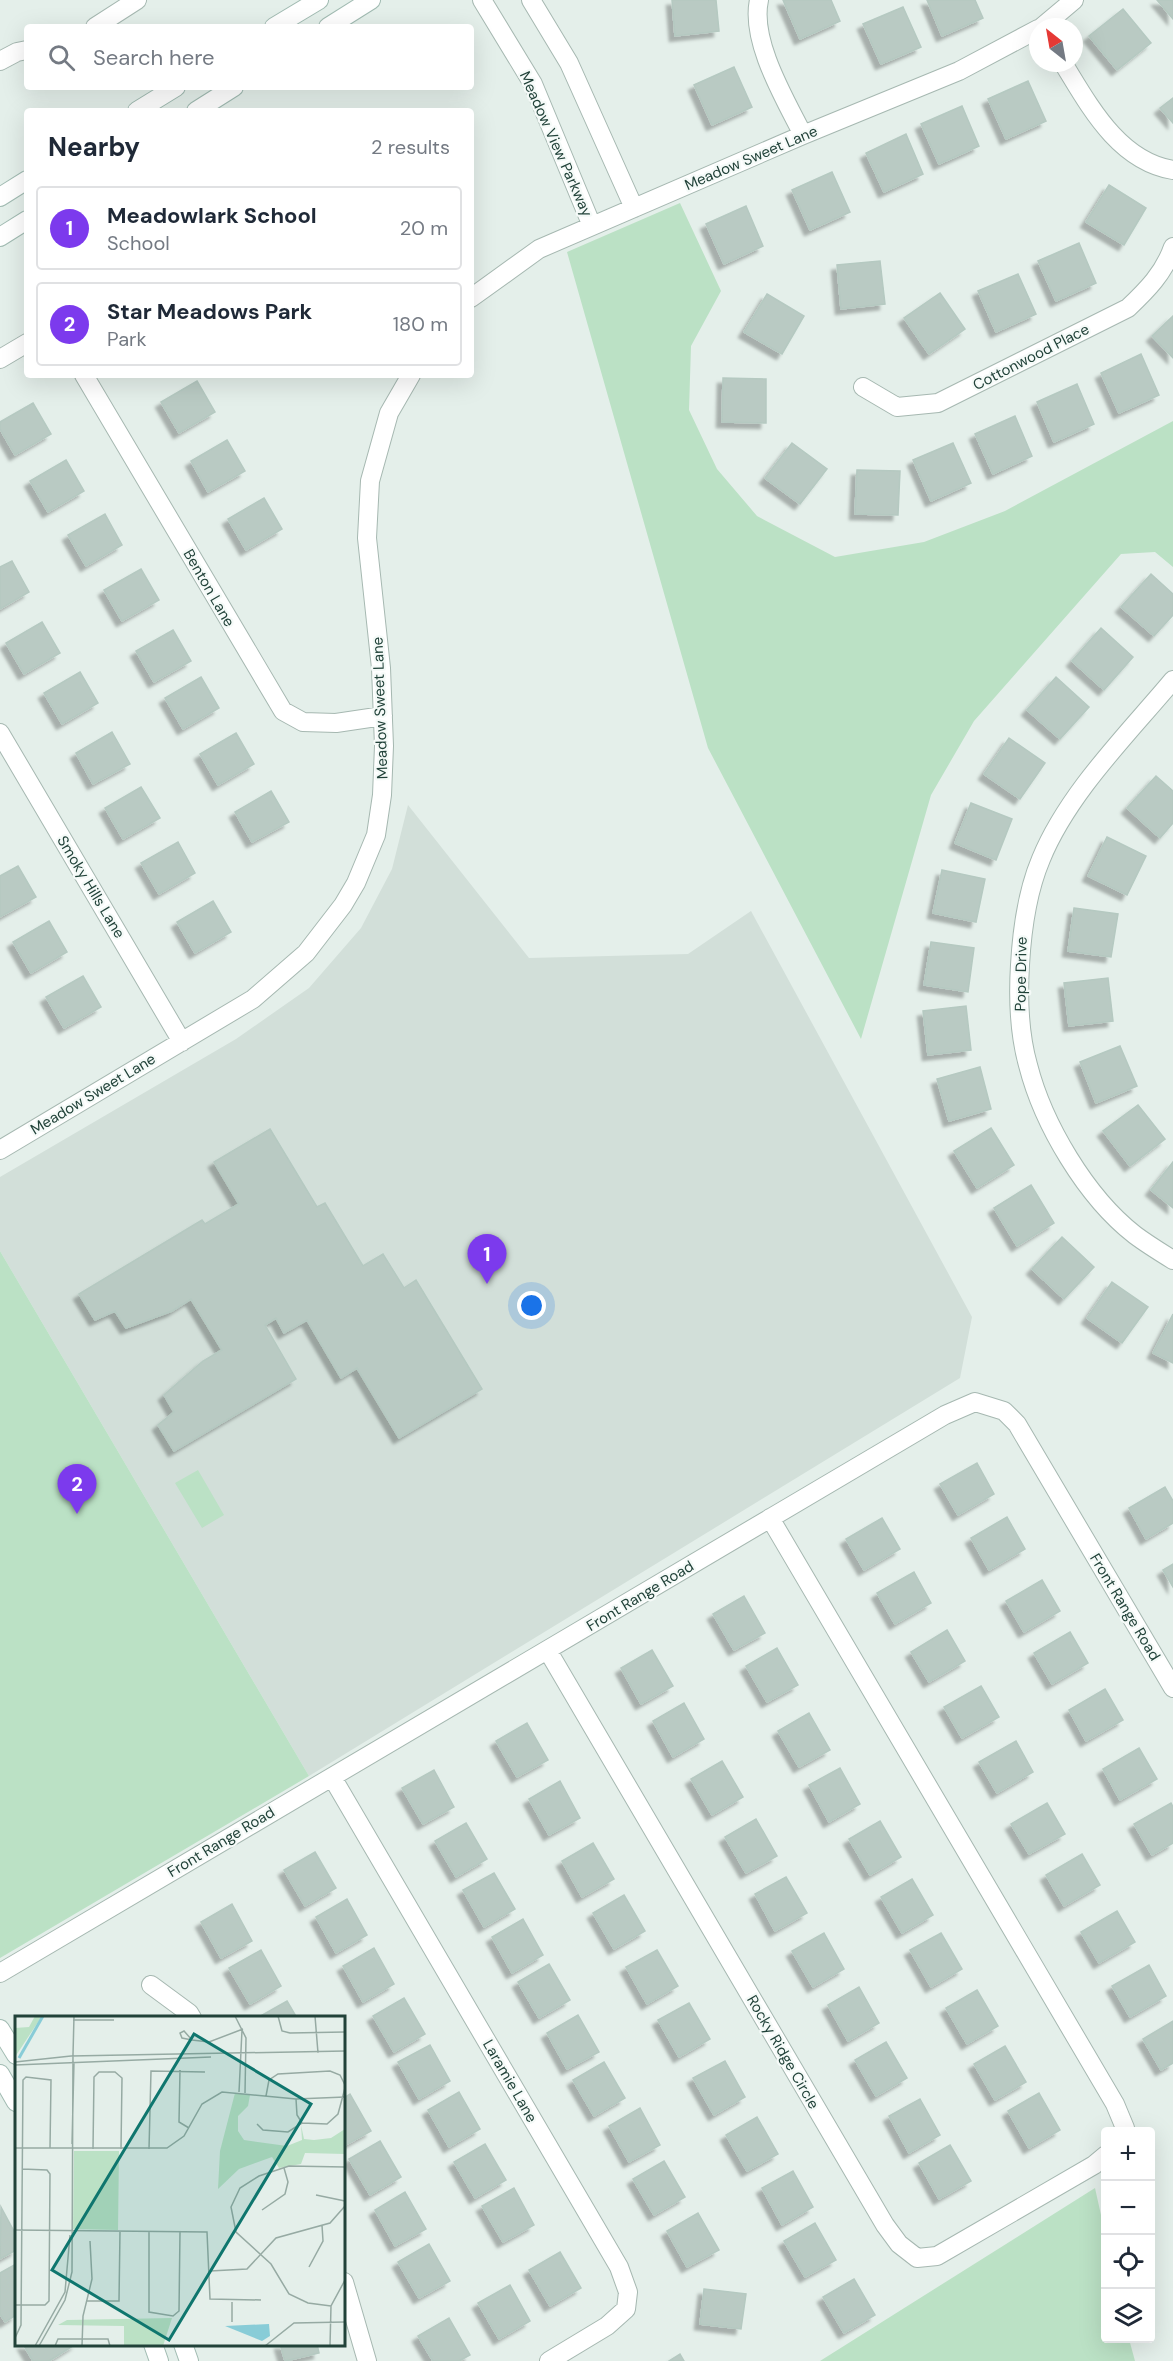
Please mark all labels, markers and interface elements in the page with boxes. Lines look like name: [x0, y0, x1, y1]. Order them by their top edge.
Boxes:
north arrow: [1029, 18, 1083, 72]
search box: [24, 24, 474, 90]
icon: search: [45, 41, 78, 74]
text: Search here: [93, 43, 214, 72]
street label: Meadow View Parkway: [515, 68, 597, 220]
street label: Meadow Sweet Lane: [682, 121, 820, 195]
text: Nearby: [48, 130, 140, 164]
text: 2 results: [371, 134, 450, 160]
text: Meadowlark School: [107, 201, 317, 230]
text: 1: [66, 215, 73, 241]
text: 20 m: [400, 215, 448, 241]
text: School: [107, 230, 170, 256]
text: Star Meadows Park: [107, 297, 312, 326]
text: 2: [64, 311, 75, 337]
text: 180 m: [393, 311, 448, 337]
street label: Cottonwood Place: [969, 319, 1093, 395]
text: Park: [107, 326, 147, 352]
street label: Benton Lane: [179, 546, 239, 630]
street label: Meadow Sweet Lane: [368, 636, 392, 780]
street label: Smoky Hills Lane: [53, 832, 129, 942]
street label: Pope Drive: [1010, 937, 1032, 1011]
street label: Meadow Sweet Lane: [27, 1049, 159, 1139]
pin: 1: [468, 1234, 506, 1284]
your location: [517, 1291, 546, 1320]
pin: 2: [58, 1464, 97, 1514]
street label: Front Range Road: [1085, 1550, 1165, 1664]
street label: Front Range Road: [583, 1556, 697, 1636]
street label: Front Range Road: [164, 1802, 278, 1882]
street label: Rocky Ridge Circle: [742, 1991, 824, 2113]
inset map: [15, 2016, 345, 2346]
street label: Laramie Lane: [478, 2036, 542, 2126]
map controls: [1101, 2127, 1155, 2343]
button: +: [1101, 2127, 1155, 2181]
button: −: [1101, 2181, 1155, 2235]
button: locate: [1101, 2235, 1155, 2289]
button: layers: [1101, 2289, 1155, 2343]

